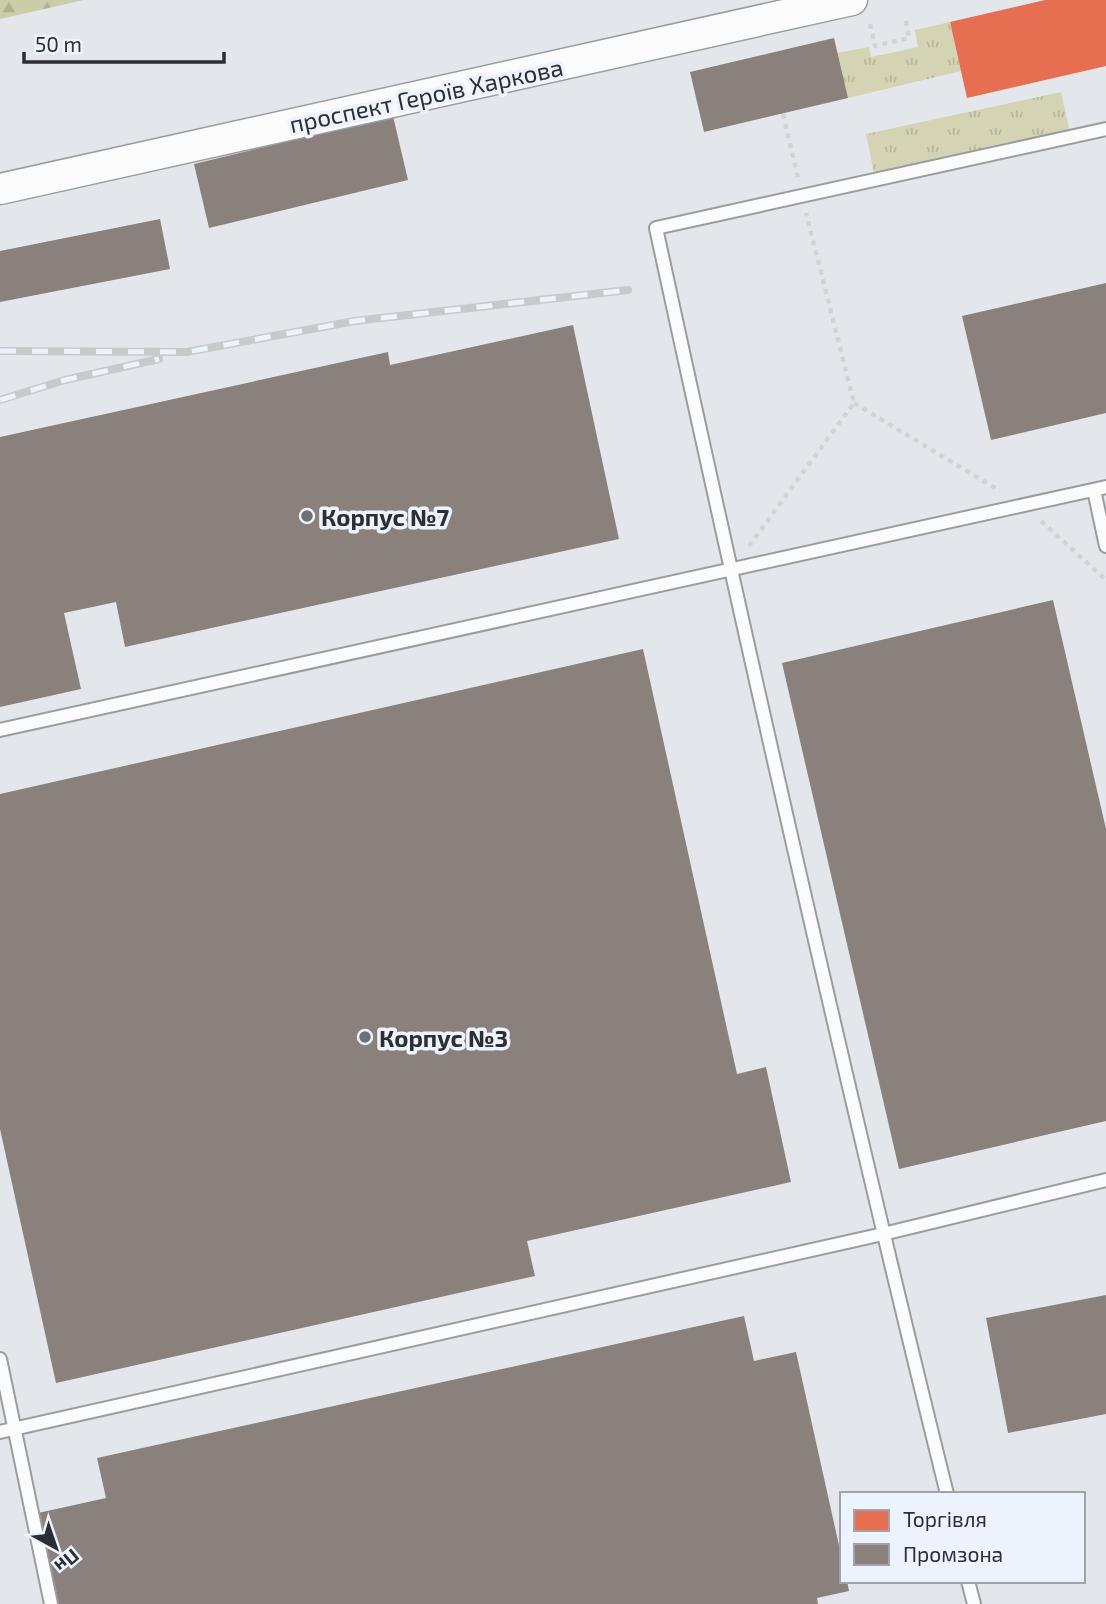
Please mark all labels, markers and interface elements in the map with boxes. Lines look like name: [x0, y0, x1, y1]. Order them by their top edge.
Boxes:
scale bar: [24, 21, 224, 65]
text: 50 m: [35, 31, 82, 56]
street label: проспект Героїв Харкова: [287, 52, 565, 138]
place label: Корпус №7: [321, 502, 450, 531]
marker: Корпус №7: [299, 508, 315, 524]
place label: Корпус №3: [379, 1023, 508, 1052]
marker: Корпус №3: [357, 1029, 373, 1045]
legend: [840, 1492, 1085, 1583]
text: Торгівля: [903, 1506, 987, 1531]
north arrow: [21, 1513, 91, 1583]
text: Промзона: [903, 1541, 1003, 1566]
text: Пн: [50, 1545, 84, 1578]

